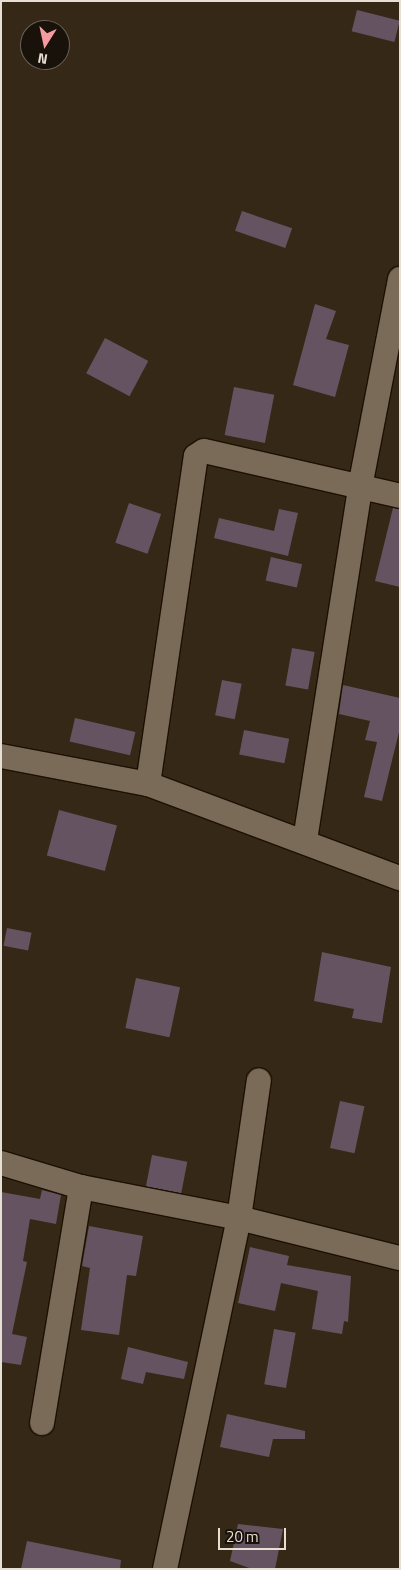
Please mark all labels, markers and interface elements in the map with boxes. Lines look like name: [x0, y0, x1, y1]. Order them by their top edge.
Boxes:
north arrow: [20, 20, 70, 70]
text: N: [36, 48, 49, 70]
scale bar: [221, 1518, 288, 1550]
text: 20 m: [226, 1525, 259, 1548]

